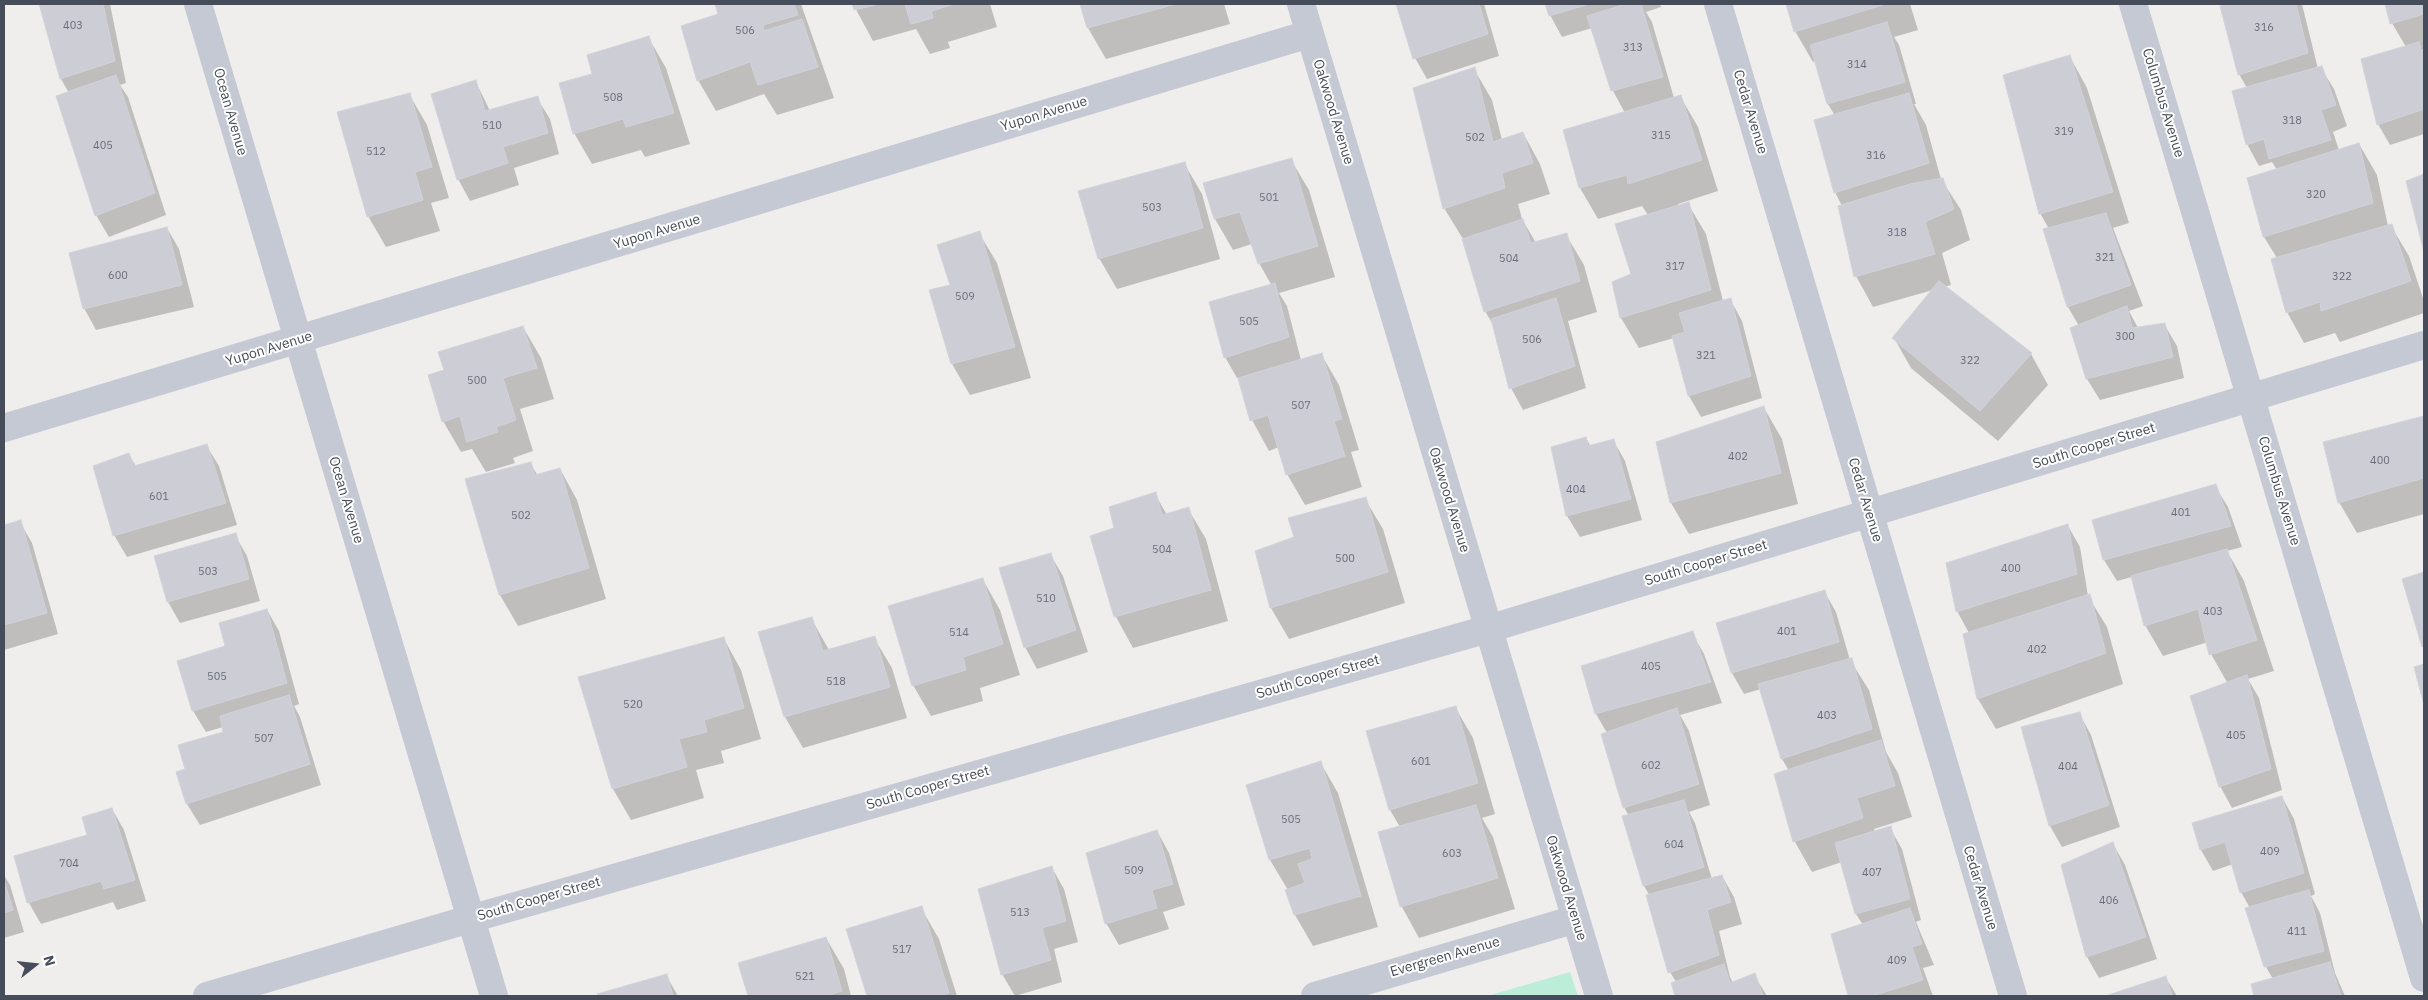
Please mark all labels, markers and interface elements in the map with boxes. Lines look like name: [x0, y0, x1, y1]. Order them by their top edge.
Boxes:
house number: 403: [63, 19, 83, 33]
house number: 316: [2254, 21, 2274, 35]
house number: 506: [735, 24, 755, 38]
house number: 313: [1623, 41, 1643, 55]
street label: Columbus Avenue: [2138, 46, 2188, 160]
street label: Oakwood Avenue: [1309, 57, 1357, 167]
house number: 314: [1847, 58, 1867, 72]
street label: Ocean Avenue: [210, 66, 250, 158]
street label: Cedar Avenue: [1729, 68, 1771, 156]
house number: 508: [603, 91, 623, 105]
street label: Yupon Avenue: [999, 93, 1089, 135]
house number: 318: [2282, 114, 2302, 128]
house number: 510: [482, 119, 502, 133]
house number: 319: [2054, 125, 2074, 139]
house number: 315: [1651, 129, 1671, 143]
house number: 502: [1465, 131, 1485, 145]
house number: 405: [93, 139, 113, 153]
house number: 512: [366, 145, 386, 159]
house number: 316: [1866, 149, 1886, 163]
house number: 320: [2306, 188, 2326, 202]
house number: 501: [1259, 191, 1279, 205]
house number: 503: [1142, 201, 1162, 215]
street label: Yupon Avenue: [612, 211, 702, 253]
house number: 318: [1887, 226, 1907, 240]
house number: 321: [2095, 251, 2115, 265]
house number: 504: [1499, 252, 1519, 266]
house number: 317: [1665, 260, 1685, 274]
house number: 600: [108, 269, 128, 283]
house number: 322: [2332, 270, 2352, 284]
house number: 509: [955, 290, 975, 304]
house number: 505: [1239, 315, 1259, 329]
street label: Yupon Avenue: [224, 328, 314, 370]
house number: 300: [2115, 330, 2135, 344]
house number: 506: [1522, 333, 1542, 347]
house number: 321: [1696, 349, 1716, 363]
house number: 322: [1960, 354, 1980, 368]
house number: 500: [467, 374, 487, 388]
house number: 507: [1291, 399, 1311, 413]
street label: South Cooper Street: [2031, 419, 2157, 473]
street label: Columbus Avenue: [2254, 434, 2304, 548]
street label: Oakwood Avenue: [1425, 445, 1473, 555]
house number: 402: [1728, 450, 1748, 464]
street label: Ocean Avenue: [325, 454, 367, 546]
house number: 400: [2370, 454, 2390, 468]
street label: Cedar Avenue: [1844, 456, 1886, 544]
house number: 404: [1566, 483, 1586, 497]
house number: 601: [149, 490, 169, 504]
house number: 401: [2171, 506, 2191, 520]
house number: 502: [511, 509, 531, 523]
street label: South Cooper Street: [1643, 536, 1769, 590]
house number: 504: [1152, 543, 1172, 557]
house number: 500: [1335, 552, 1355, 566]
house number: 400: [2001, 562, 2021, 576]
house number: 503: [198, 565, 218, 579]
house number: 510: [1036, 592, 1056, 606]
house number: 403: [2203, 605, 2223, 619]
house number: 401: [1777, 625, 1797, 639]
house number: 514: [949, 626, 969, 640]
house number: 402: [2027, 643, 2047, 657]
street label: South Cooper Street: [1255, 651, 1381, 703]
house number: 405: [1641, 660, 1661, 674]
house number: 505: [207, 670, 227, 684]
house number: 518: [826, 675, 846, 689]
house number: 520: [623, 698, 643, 712]
house number: 403: [1817, 709, 1837, 723]
house number: 405: [2226, 729, 2246, 743]
house number: 507: [254, 732, 274, 746]
house number: 601: [1411, 755, 1431, 769]
house number: 602: [1641, 759, 1661, 773]
house number: 404: [2058, 760, 2078, 774]
street label: South Cooper Street: [865, 762, 991, 814]
house number: 505: [1281, 813, 1301, 827]
street label: Oakwood Avenue: [1542, 833, 1590, 943]
house number: 604: [1664, 838, 1684, 852]
street label: Cedar Avenue: [1959, 844, 2001, 932]
house number: 409: [2260, 845, 2280, 859]
house number: 603: [1442, 847, 1462, 861]
house number: 704: [59, 857, 79, 871]
house number: 509: [1124, 864, 1144, 878]
house number: 407: [1862, 866, 1882, 880]
street label: South Cooper Street: [476, 873, 602, 925]
house number: 406: [2099, 894, 2119, 908]
house number: 513: [1010, 906, 1030, 920]
house number: 411: [2287, 925, 2307, 939]
street label: Evergreen Avenue: [1388, 933, 1502, 981]
north arrow: [10, 940, 60, 990]
house number: 517: [892, 943, 912, 957]
text: N: [39, 954, 59, 968]
house number: 409: [1887, 954, 1907, 968]
house number: 521: [795, 970, 815, 984]

